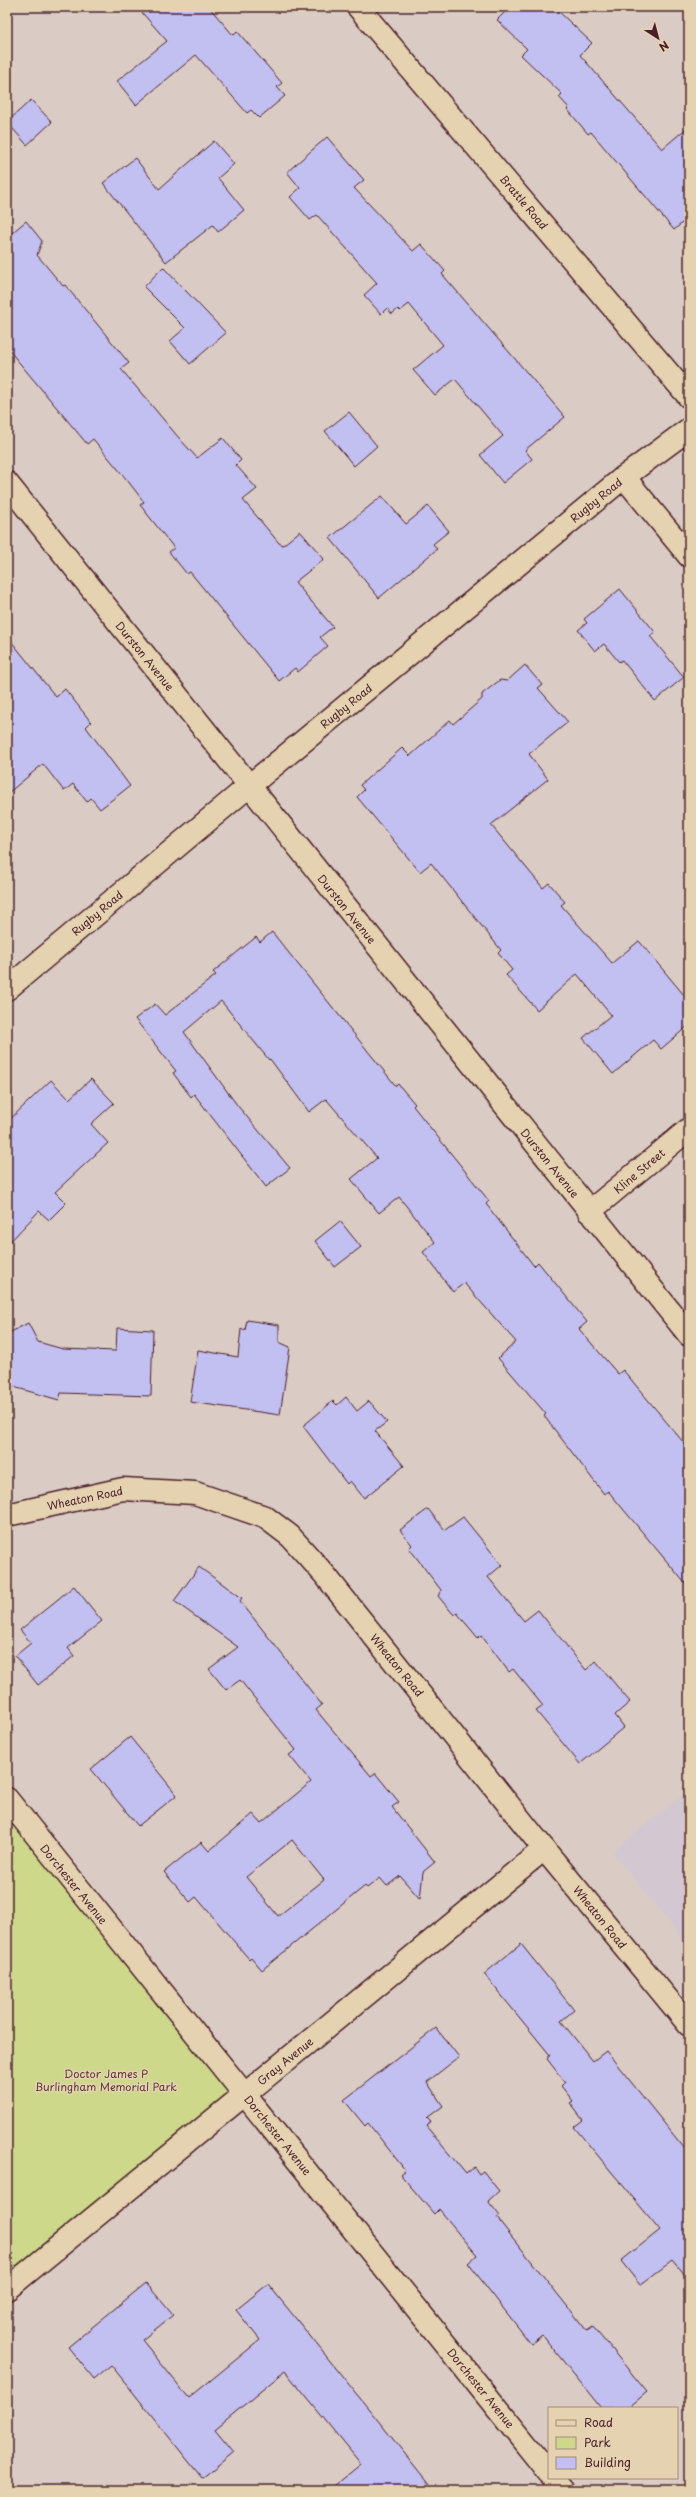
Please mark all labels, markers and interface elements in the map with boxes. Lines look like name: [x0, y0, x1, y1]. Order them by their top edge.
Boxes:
north arrow: [638, 18, 678, 58]
text: N: [655, 37, 673, 56]
street label: Brattle Road: [496, 171, 552, 233]
street label: Rugby Road: [566, 474, 626, 526]
street label: Durston Avenue: [112, 618, 178, 694]
street label: Rugby Road: [316, 680, 376, 732]
street label: Durston Avenue: [314, 871, 380, 947]
street label: Rugby Road: [68, 886, 126, 940]
street label: Durston Avenue: [517, 1125, 583, 1201]
street label: Kline Street: [610, 1144, 669, 1198]
street label: Wheaton Road: [46, 1482, 124, 1514]
street label: Wheaton Road: [366, 1630, 428, 1700]
street label: Dorchester Avenue: [36, 1840, 112, 1928]
street label: Wheaton Road: [569, 1882, 631, 1952]
street label: Gray Avenue: [253, 2033, 317, 2089]
park label: Doctor James P Burlingham Memorial Park: [35, 2065, 177, 2095]
street label: Dorchester Avenue: [240, 2091, 316, 2179]
street label: Dorchester Avenue: [443, 2344, 519, 2432]
legend: [548, 2407, 678, 2479]
text: Road: [584, 2413, 613, 2431]
text: Park: [584, 2433, 611, 2451]
text: Building: [584, 2453, 631, 2471]

